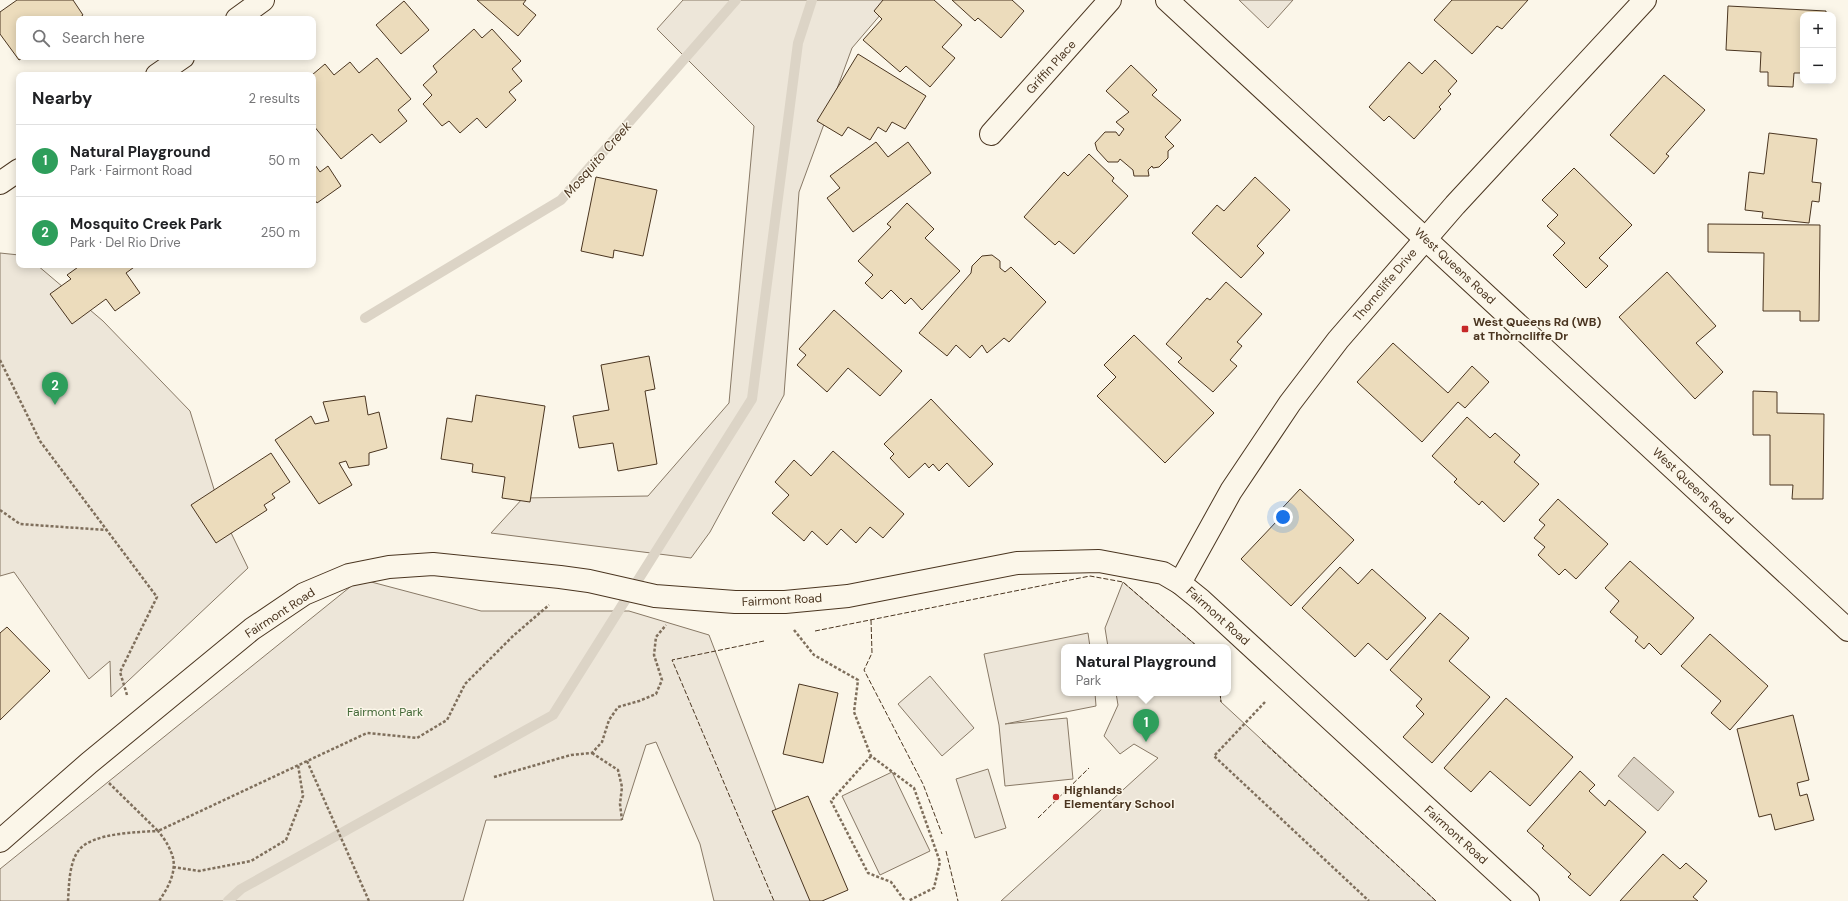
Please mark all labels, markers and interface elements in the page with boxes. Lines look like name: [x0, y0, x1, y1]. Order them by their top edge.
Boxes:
map controls: [1800, 12, 1836, 84]
button: +: [1800, 12, 1836, 48]
search box: [16, 16, 316, 60]
icon: search: [30, 27, 52, 49]
text: Search here: [62, 28, 145, 48]
street label: Griffin Place: [1023, 37, 1080, 97]
button: −: [1800, 48, 1836, 84]
text: Nearby: [32, 87, 92, 109]
text: 2 results: [249, 90, 300, 107]
water label: Mosquito Creek: [560, 117, 635, 201]
text: Natural Playground: [70, 142, 211, 162]
text: 1: [43, 152, 47, 169]
text: 50 m: [268, 152, 300, 169]
text: Park · Fairmont Road: [70, 162, 192, 179]
text: Mosquito Creek Park: [70, 214, 222, 234]
text: 2: [41, 224, 49, 241]
text: 250 m: [261, 224, 300, 241]
street label: West Queens Road: [1411, 224, 1499, 308]
text: Park · Del Rio Drive: [70, 234, 181, 251]
street label: Thorncliffe Drive: [1350, 245, 1420, 325]
place label: West Queens Rd (WB) at Thorncliffe Dr: [1473, 314, 1601, 344]
marker: West Queens Rd (WB) at Thorncliffe Dr: [1460, 324, 1470, 334]
pin: 2: [42, 372, 68, 405]
street label: West Queens Road: [1649, 444, 1737, 528]
your location: [1273, 507, 1293, 527]
street label: Fairmont Road: [1183, 583, 1253, 649]
street label: Fairmont Road: [242, 584, 318, 642]
street label: Fairmont Road: [741, 590, 823, 610]
popup: [1061, 644, 1231, 696]
text: Natural Playground: [1076, 652, 1216, 672]
text: Park: [1076, 672, 1101, 689]
park label: Fairmont Park: [347, 704, 423, 720]
pin: 1: [1133, 709, 1159, 742]
place label: Highlands Elementary School: [1064, 782, 1174, 812]
marker: Highlands Elementary School: [1051, 792, 1061, 802]
street label: Fairmont Road: [1421, 802, 1491, 868]

